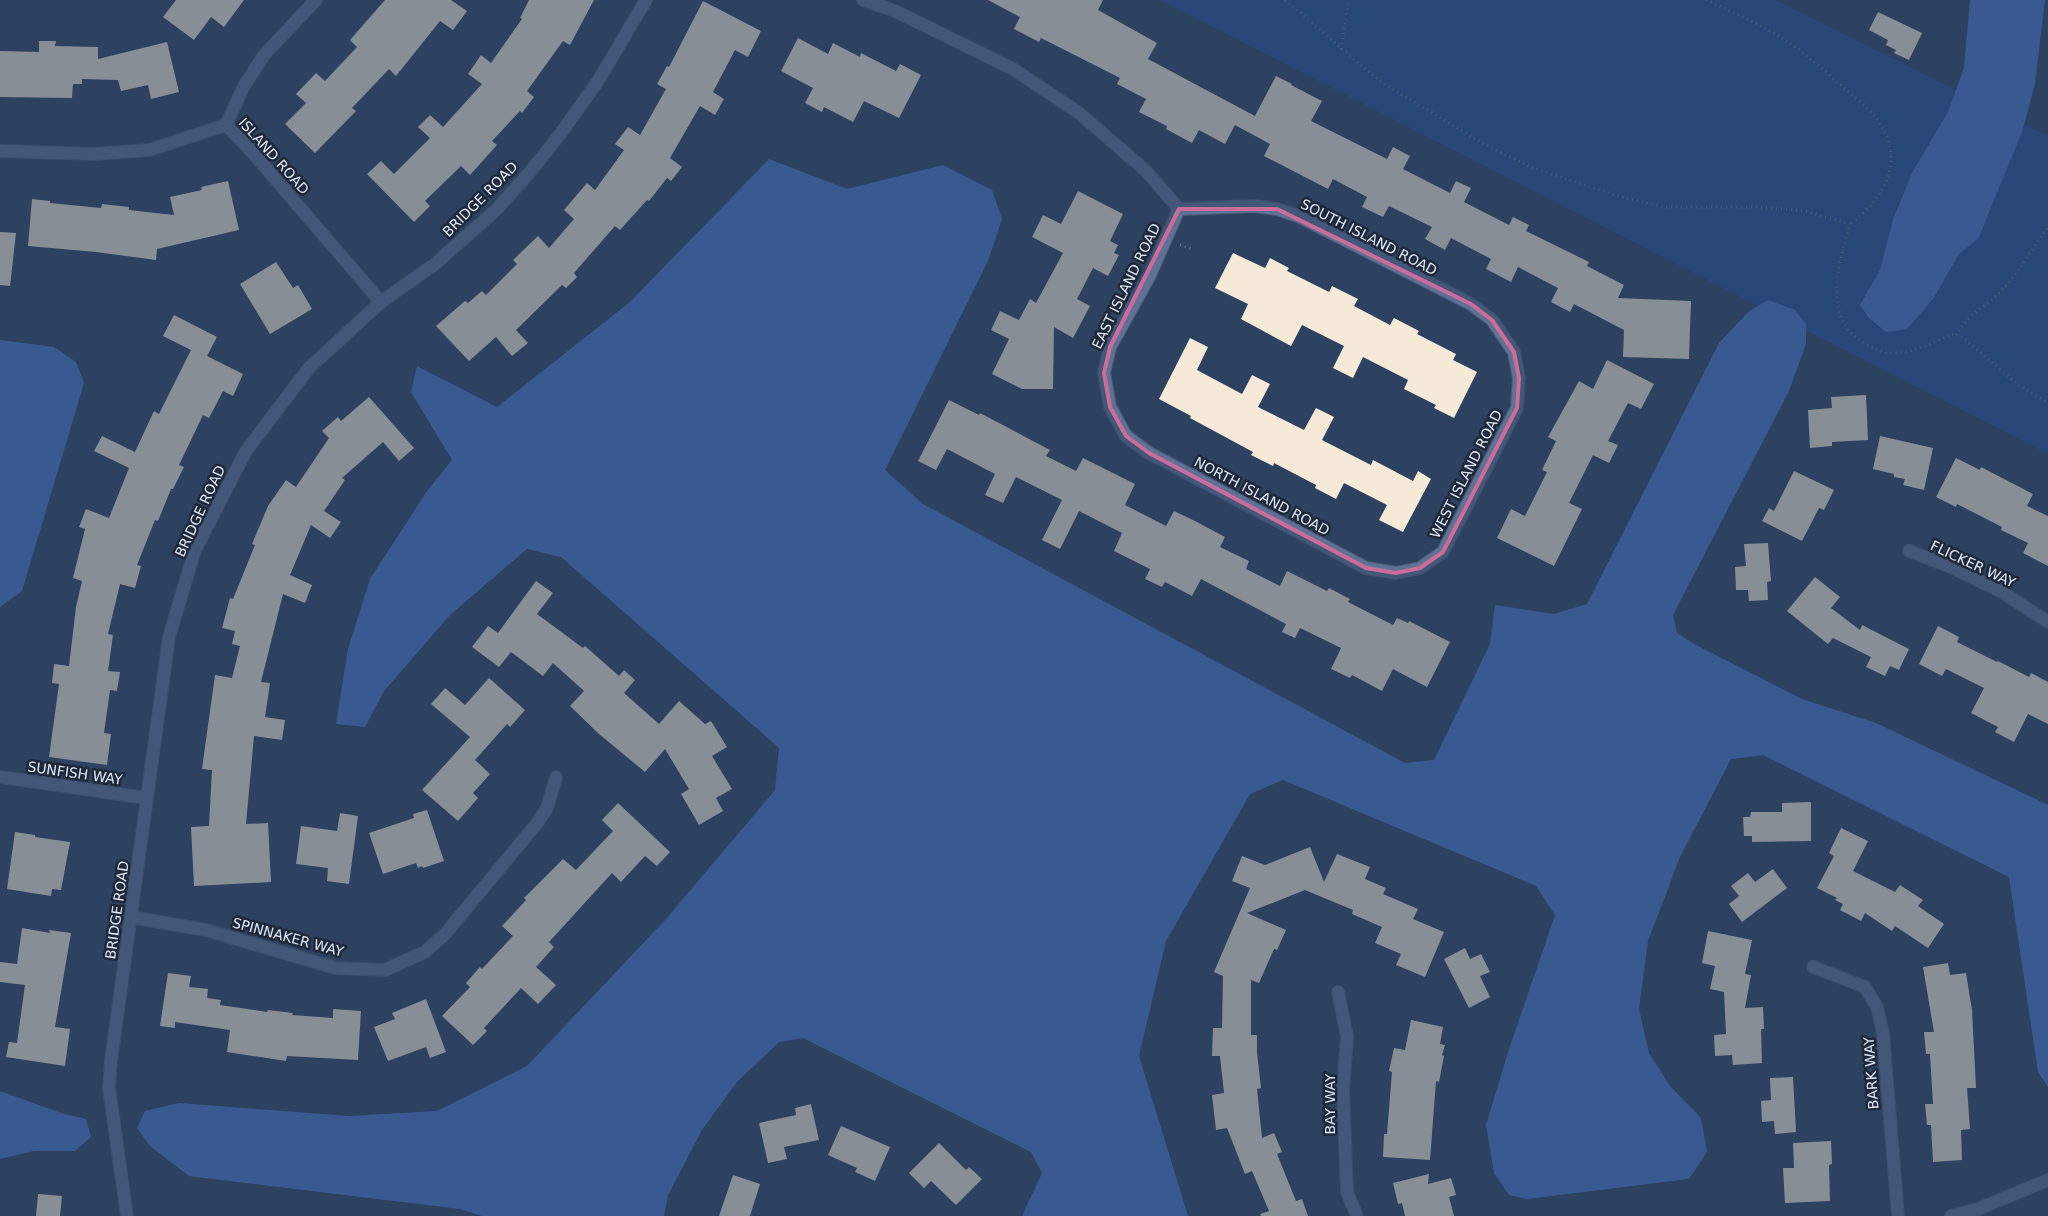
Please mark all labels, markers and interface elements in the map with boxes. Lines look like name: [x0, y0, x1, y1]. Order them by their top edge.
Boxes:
street label: ISLAND ROAD: [236, 114, 312, 198]
street label: BRIDGE ROAD: [439, 158, 521, 240]
street label: SOUTH ISLAND ROAD: [1298, 196, 1440, 278]
street label: EAST ISLAND ROAD: [1089, 221, 1163, 351]
street label: WEST ISLAND ROAD: [1427, 407, 1505, 541]
street label: NORTH ISLAND ROAD: [1192, 453, 1332, 539]
street label: BRIDGE ROAD: [172, 463, 228, 559]
street label: FLICKER WAY: [1928, 537, 2019, 591]
street label: SUNFISH WAY: [26, 758, 124, 788]
street label: BRIDGE ROAD: [102, 860, 132, 960]
street label: SPINNAKER WAY: [231, 914, 346, 960]
street label: BARK WAY: [1860, 1036, 1882, 1110]
street label: BAY WAY: [1322, 1073, 1338, 1135]

